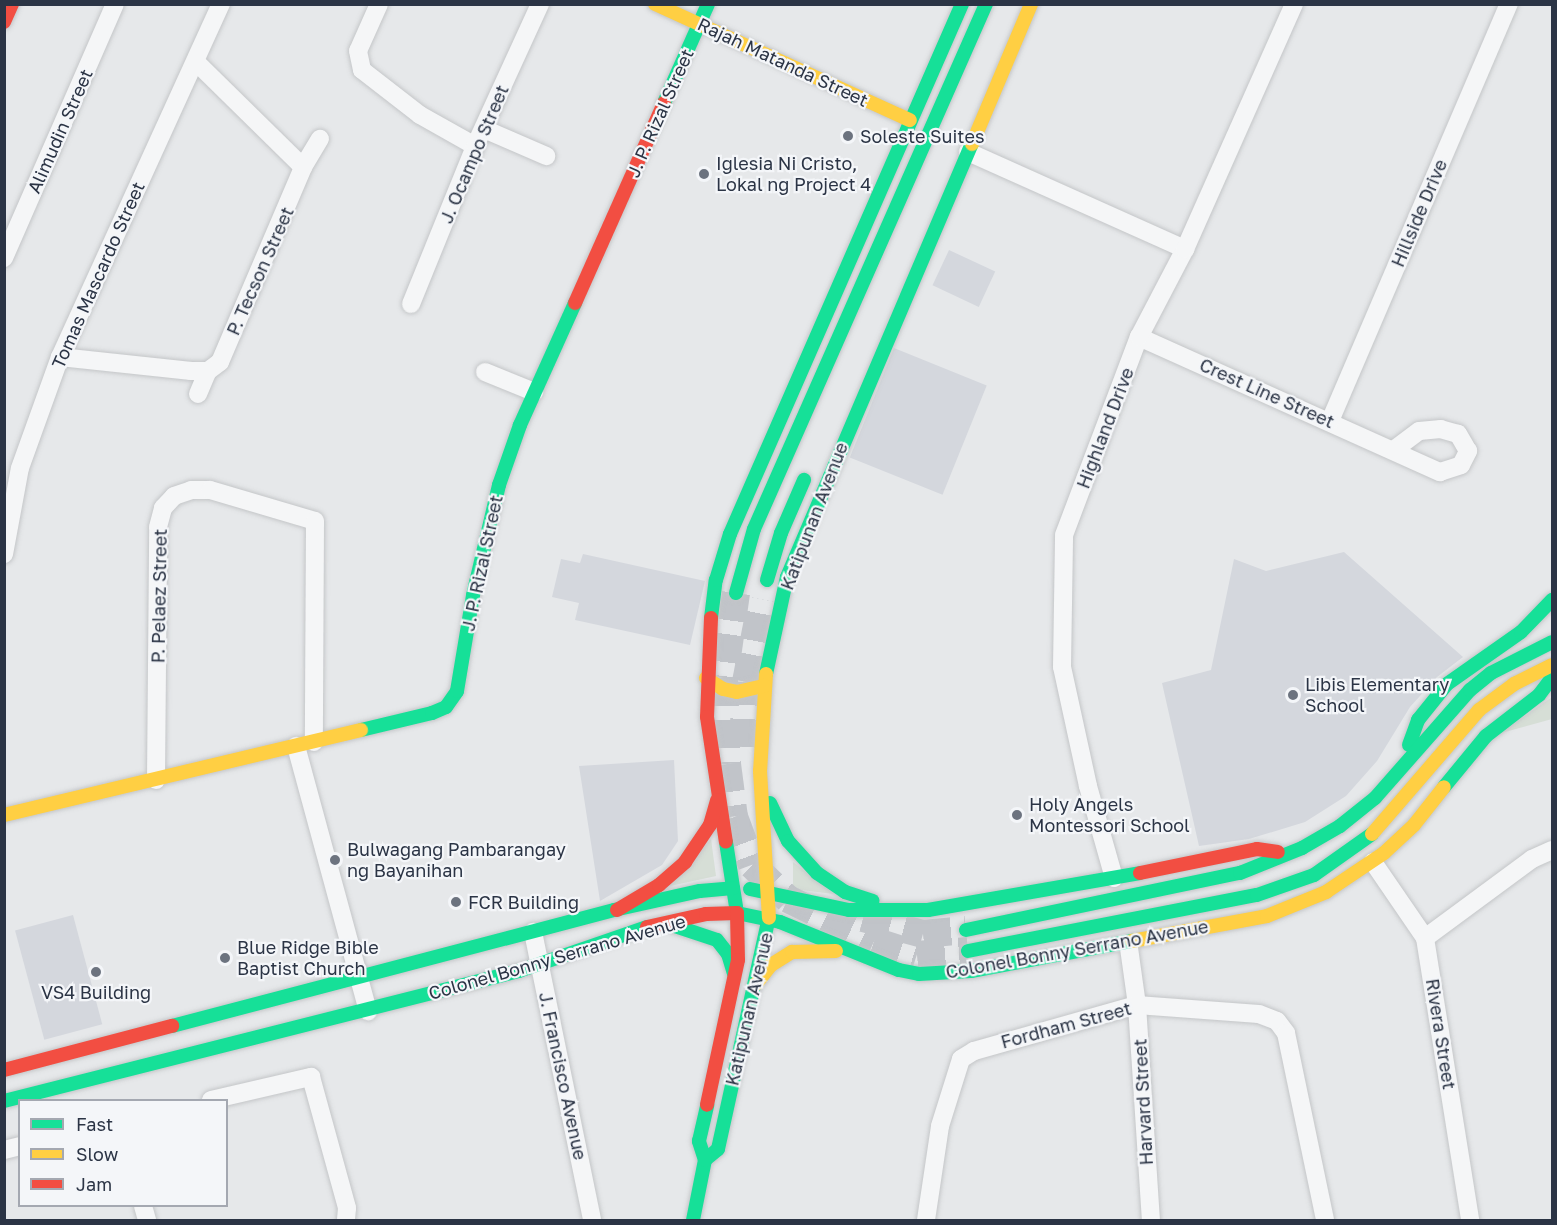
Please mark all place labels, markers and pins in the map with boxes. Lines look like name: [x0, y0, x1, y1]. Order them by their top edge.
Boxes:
place label: Soleste Suites: [860, 125, 984, 147]
marker: Soleste Suites: [841, 129, 855, 143]
place label: Iglesia Ni Cristo, Lokal ng Project 4: [716, 153, 871, 195]
marker: Iglesia Ni Cristo, Lokal ng Project 4: [697, 167, 711, 181]
place label: Libis Elementary School: [1305, 674, 1449, 716]
marker: Libis Elementary School: [1286, 688, 1300, 702]
place label: Holy Angels Montessori School: [1029, 794, 1190, 836]
marker: Holy Angels Montessori School: [1010, 808, 1024, 822]
place label: Bulwagang Pambarangay ng Bayanihan: [347, 839, 566, 882]
marker: Bulwagang Pambarangay ng Bayanihan: [328, 853, 342, 867]
place label: FCR Building: [468, 891, 579, 913]
marker: FCR Building: [449, 895, 463, 909]
place label: Blue Ridge Bible Baptist Church: [237, 937, 379, 980]
marker: Blue Ridge Bible Baptist Church: [218, 951, 232, 965]
marker: VS4 Building: [89, 965, 103, 979]
place label: VS4 Building: [41, 981, 151, 1003]

